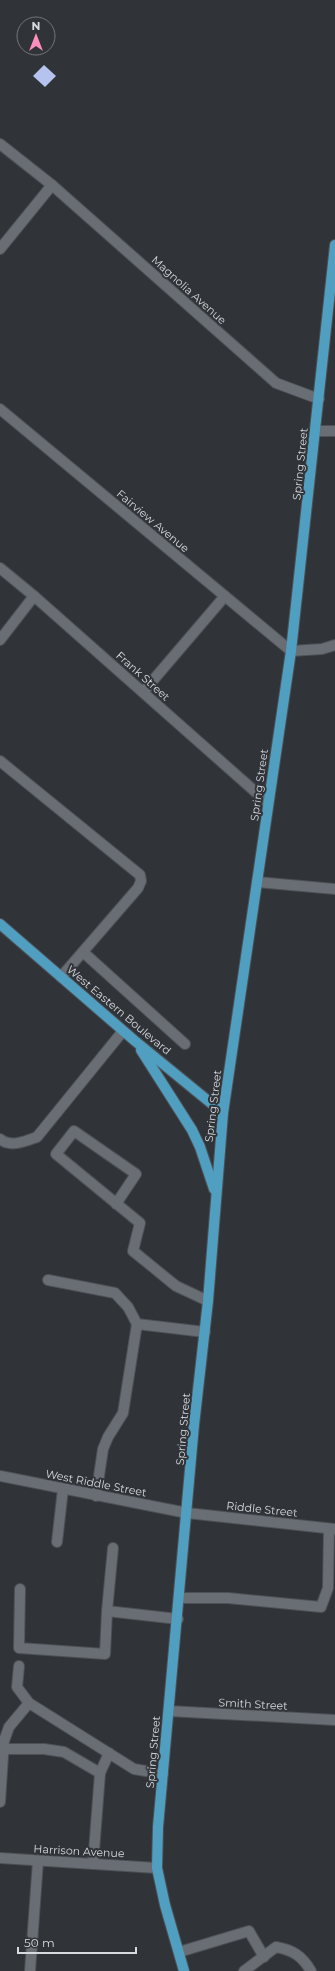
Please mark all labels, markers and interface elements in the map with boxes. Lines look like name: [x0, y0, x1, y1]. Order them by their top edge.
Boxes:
north arrow: [16, 16, 56, 56]
text: N: [32, 19, 40, 33]
street label: Magnolia Avenue: [149, 253, 229, 327]
street label: Spring Street: [289, 427, 311, 501]
street label: Fairview Avenue: [114, 487, 192, 556]
street label: Frank Street: [113, 648, 173, 704]
street label: Spring Street: [247, 748, 271, 822]
street label: West Eastern Boulevard: [64, 962, 174, 1058]
street label: Spring Street: [202, 1069, 224, 1143]
street label: Spring Street: [173, 1392, 193, 1466]
street label: West Riddle Street: [44, 1466, 148, 1500]
street label: Riddle Street: [226, 1498, 299, 1520]
street label: Smith Street: [218, 1695, 289, 1713]
street label: Spring Street: [143, 1715, 163, 1789]
street label: Harrison Avenue: [33, 1842, 125, 1860]
scale bar: [18, 1929, 136, 1955]
text: 50 m: [24, 1935, 55, 1950]

